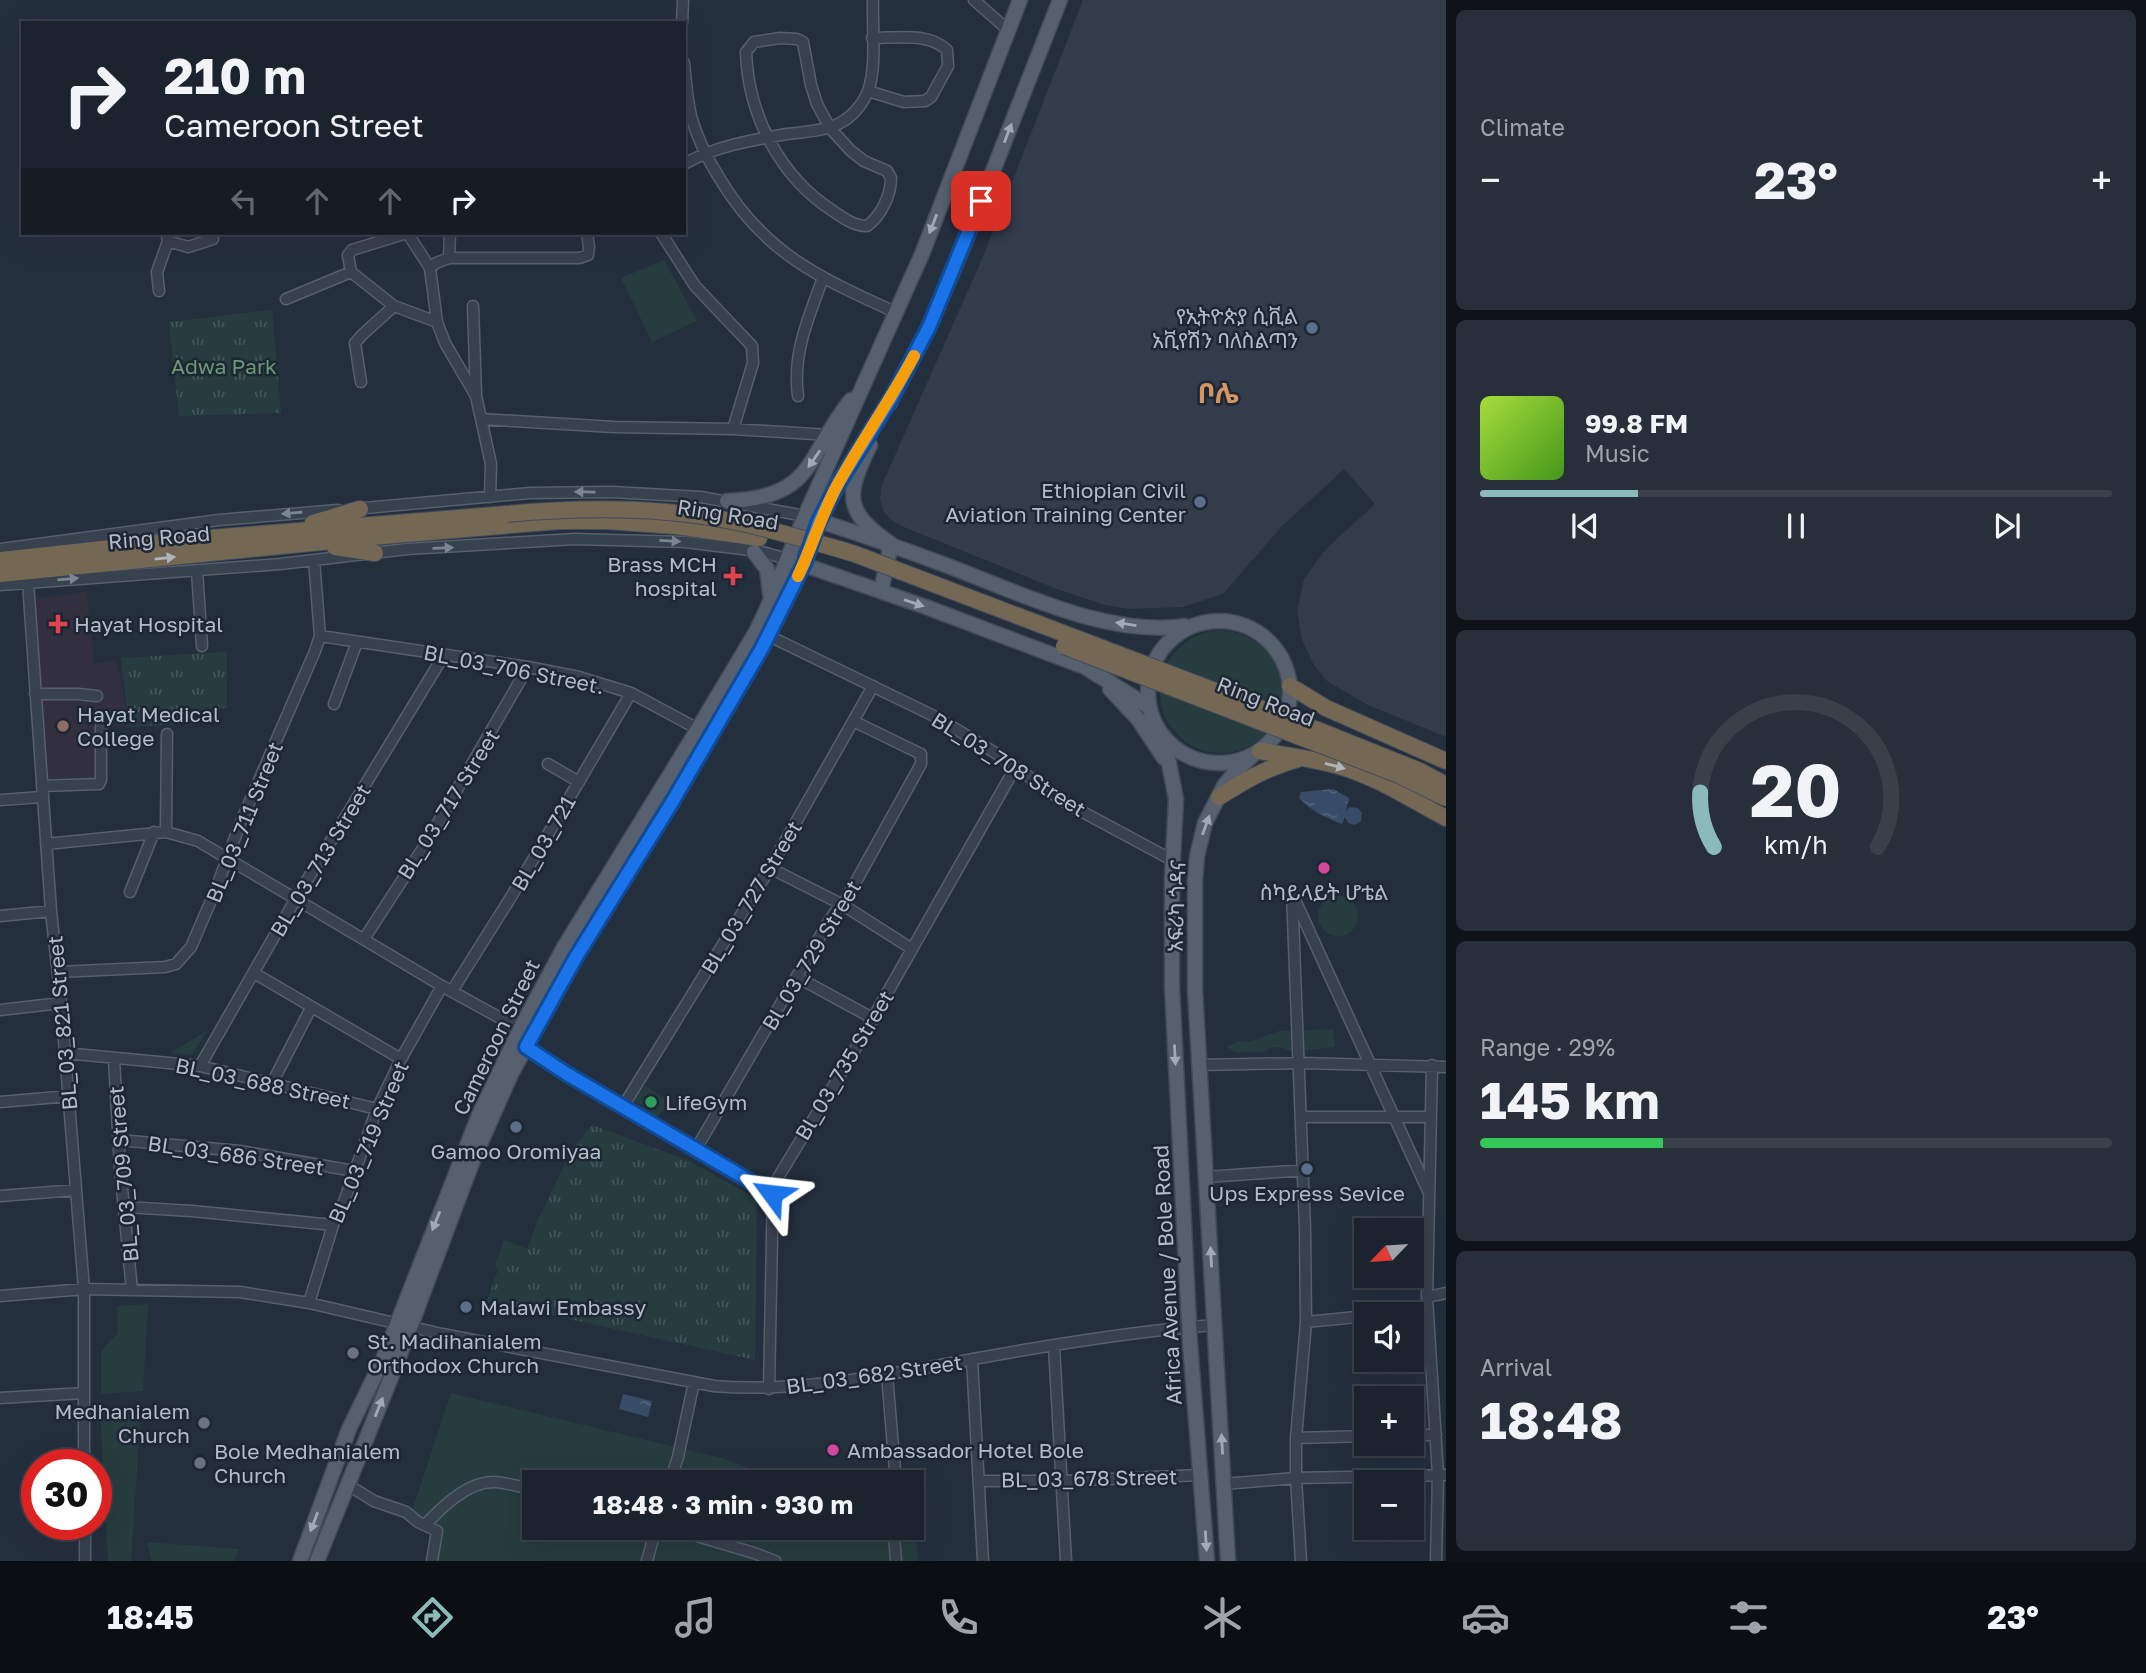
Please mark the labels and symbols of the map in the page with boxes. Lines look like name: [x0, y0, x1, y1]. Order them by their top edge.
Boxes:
one-way arrow: [1002, 122, 1013, 143]
pin: [951, 171, 1011, 231]
one-way arrow: [928, 213, 939, 234]
place label: የኢትዮጵያ ሲቪል አቪየሽን ባለስልጣን: [1152, 303, 1298, 353]
marker: የኢትዮጵያ ሲቪል አቪየሽን ባለስልጣን: [1304, 320, 1320, 336]
park label: Adwa Park: [171, 353, 277, 379]
district label: ቦሌ: [1197, 376, 1239, 409]
one-way arrow: [807, 450, 821, 468]
place label: Ethiopian Civil Aviation Training Center: [945, 477, 1186, 527]
one-way arrow: [574, 486, 596, 498]
street label: Ring Road: [675, 493, 781, 535]
marker: Ethiopian Civil Aviation Training Center: [1192, 494, 1208, 510]
one-way arrow: [281, 508, 303, 519]
street label: Ring Road: [107, 520, 211, 554]
one-way arrow: [659, 536, 681, 547]
one-way arrow: [432, 542, 454, 553]
place label: Brass MCH hospital: [607, 551, 717, 601]
one-way arrow: [155, 552, 177, 563]
marker: Brass MCH hospital: [723, 566, 743, 586]
one-way arrow: [57, 573, 79, 584]
one-way arrow: [904, 598, 925, 609]
place label: Hayat Hospital: [74, 611, 223, 637]
marker: Hayat Hospital: [48, 614, 68, 634]
one-way arrow: [1115, 618, 1137, 629]
street label: BL_03_706 Street.: [421, 639, 607, 699]
street label: Ring Road: [1214, 671, 1318, 731]
place label: Hayat Medical College: [77, 701, 220, 751]
street label: BL_03_708 Street: [927, 706, 1091, 822]
marker: Hayat Medical College: [55, 718, 71, 734]
street label: BL_03_717 Street: [391, 724, 505, 884]
street label: BL_03_711 Street: [200, 738, 288, 906]
one-way arrow: [1325, 761, 1346, 771]
street label: BL_03_713 Street: [264, 779, 376, 941]
street label: BL_03_721: [505, 791, 581, 895]
one-way arrow: [1201, 815, 1212, 836]
street label: BL_03_727 Street: [695, 816, 807, 978]
street label: አፍሪካ ጎዳና: [1161, 859, 1191, 952]
marker: ስካይላይት ሆቴል: [1316, 860, 1332, 876]
street label: Bl_03_729 Street: [756, 875, 866, 1035]
place label: ስካይላይት ሆቴል: [1260, 879, 1388, 905]
street label: BL_03_821 Street: [41, 935, 83, 1111]
street label: Cameroon Street: [447, 955, 545, 1119]
street label: Bl_03_735 Street: [789, 985, 899, 1145]
one-way arrow: [1170, 1044, 1181, 1066]
street label: BL_03_688 Street: [173, 1052, 353, 1114]
street label: BL_03_719 Street: [322, 1057, 414, 1227]
street label: BL_03_709 Street: [102, 1085, 144, 1263]
place label: LifeGym: [665, 1089, 747, 1115]
marker: LifeGym: [643, 1094, 659, 1110]
marker: Gamoo Oromiyaa: [508, 1119, 524, 1135]
street label: BL_03_686 Street: [146, 1130, 326, 1180]
place label: Gamoo Oromiyaa: [431, 1138, 601, 1164]
street label: Africa Avenue / Bole Road: [1147, 1144, 1187, 1406]
position arrow: [735, 1157, 809, 1231]
marker: Ups Express Sevice: [1299, 1161, 1315, 1177]
place label: Ups Express Sevice: [1209, 1180, 1405, 1206]
one-way arrow: [431, 1211, 442, 1232]
north arrow: [1354, 1218, 1424, 1288]
one-way arrow: [1205, 1245, 1216, 1267]
place label: Malawi Embassy: [480, 1294, 647, 1320]
marker: Malawi Embassy: [458, 1299, 474, 1315]
place label: St. Madihanialem Orthodox Church: [367, 1328, 542, 1378]
marker: St. Madihanialem Orthodox Church: [345, 1345, 361, 1361]
street label: BL_03_682 Street: [784, 1349, 964, 1399]
one-way arrow: [374, 1396, 385, 1417]
place label: Medhanialem Church: [54, 1398, 190, 1448]
marker: Medhanialem Church: [196, 1415, 212, 1431]
one-way arrow: [1216, 1433, 1227, 1455]
place label: Ambassador Hotel Bole: [847, 1437, 1084, 1463]
place label: Bole Medhanialem Church: [214, 1438, 400, 1488]
marker: Ambassador Hotel Bole: [825, 1442, 841, 1458]
speed limit sign: 30: [21, 1449, 112, 1540]
marker: Bole Medhanialem Church: [192, 1455, 208, 1471]
street label: BL_03_678 Street: [1001, 1463, 1177, 1493]
one-way arrow: [309, 1512, 320, 1533]
one-way arrow: [1200, 1531, 1211, 1553]

